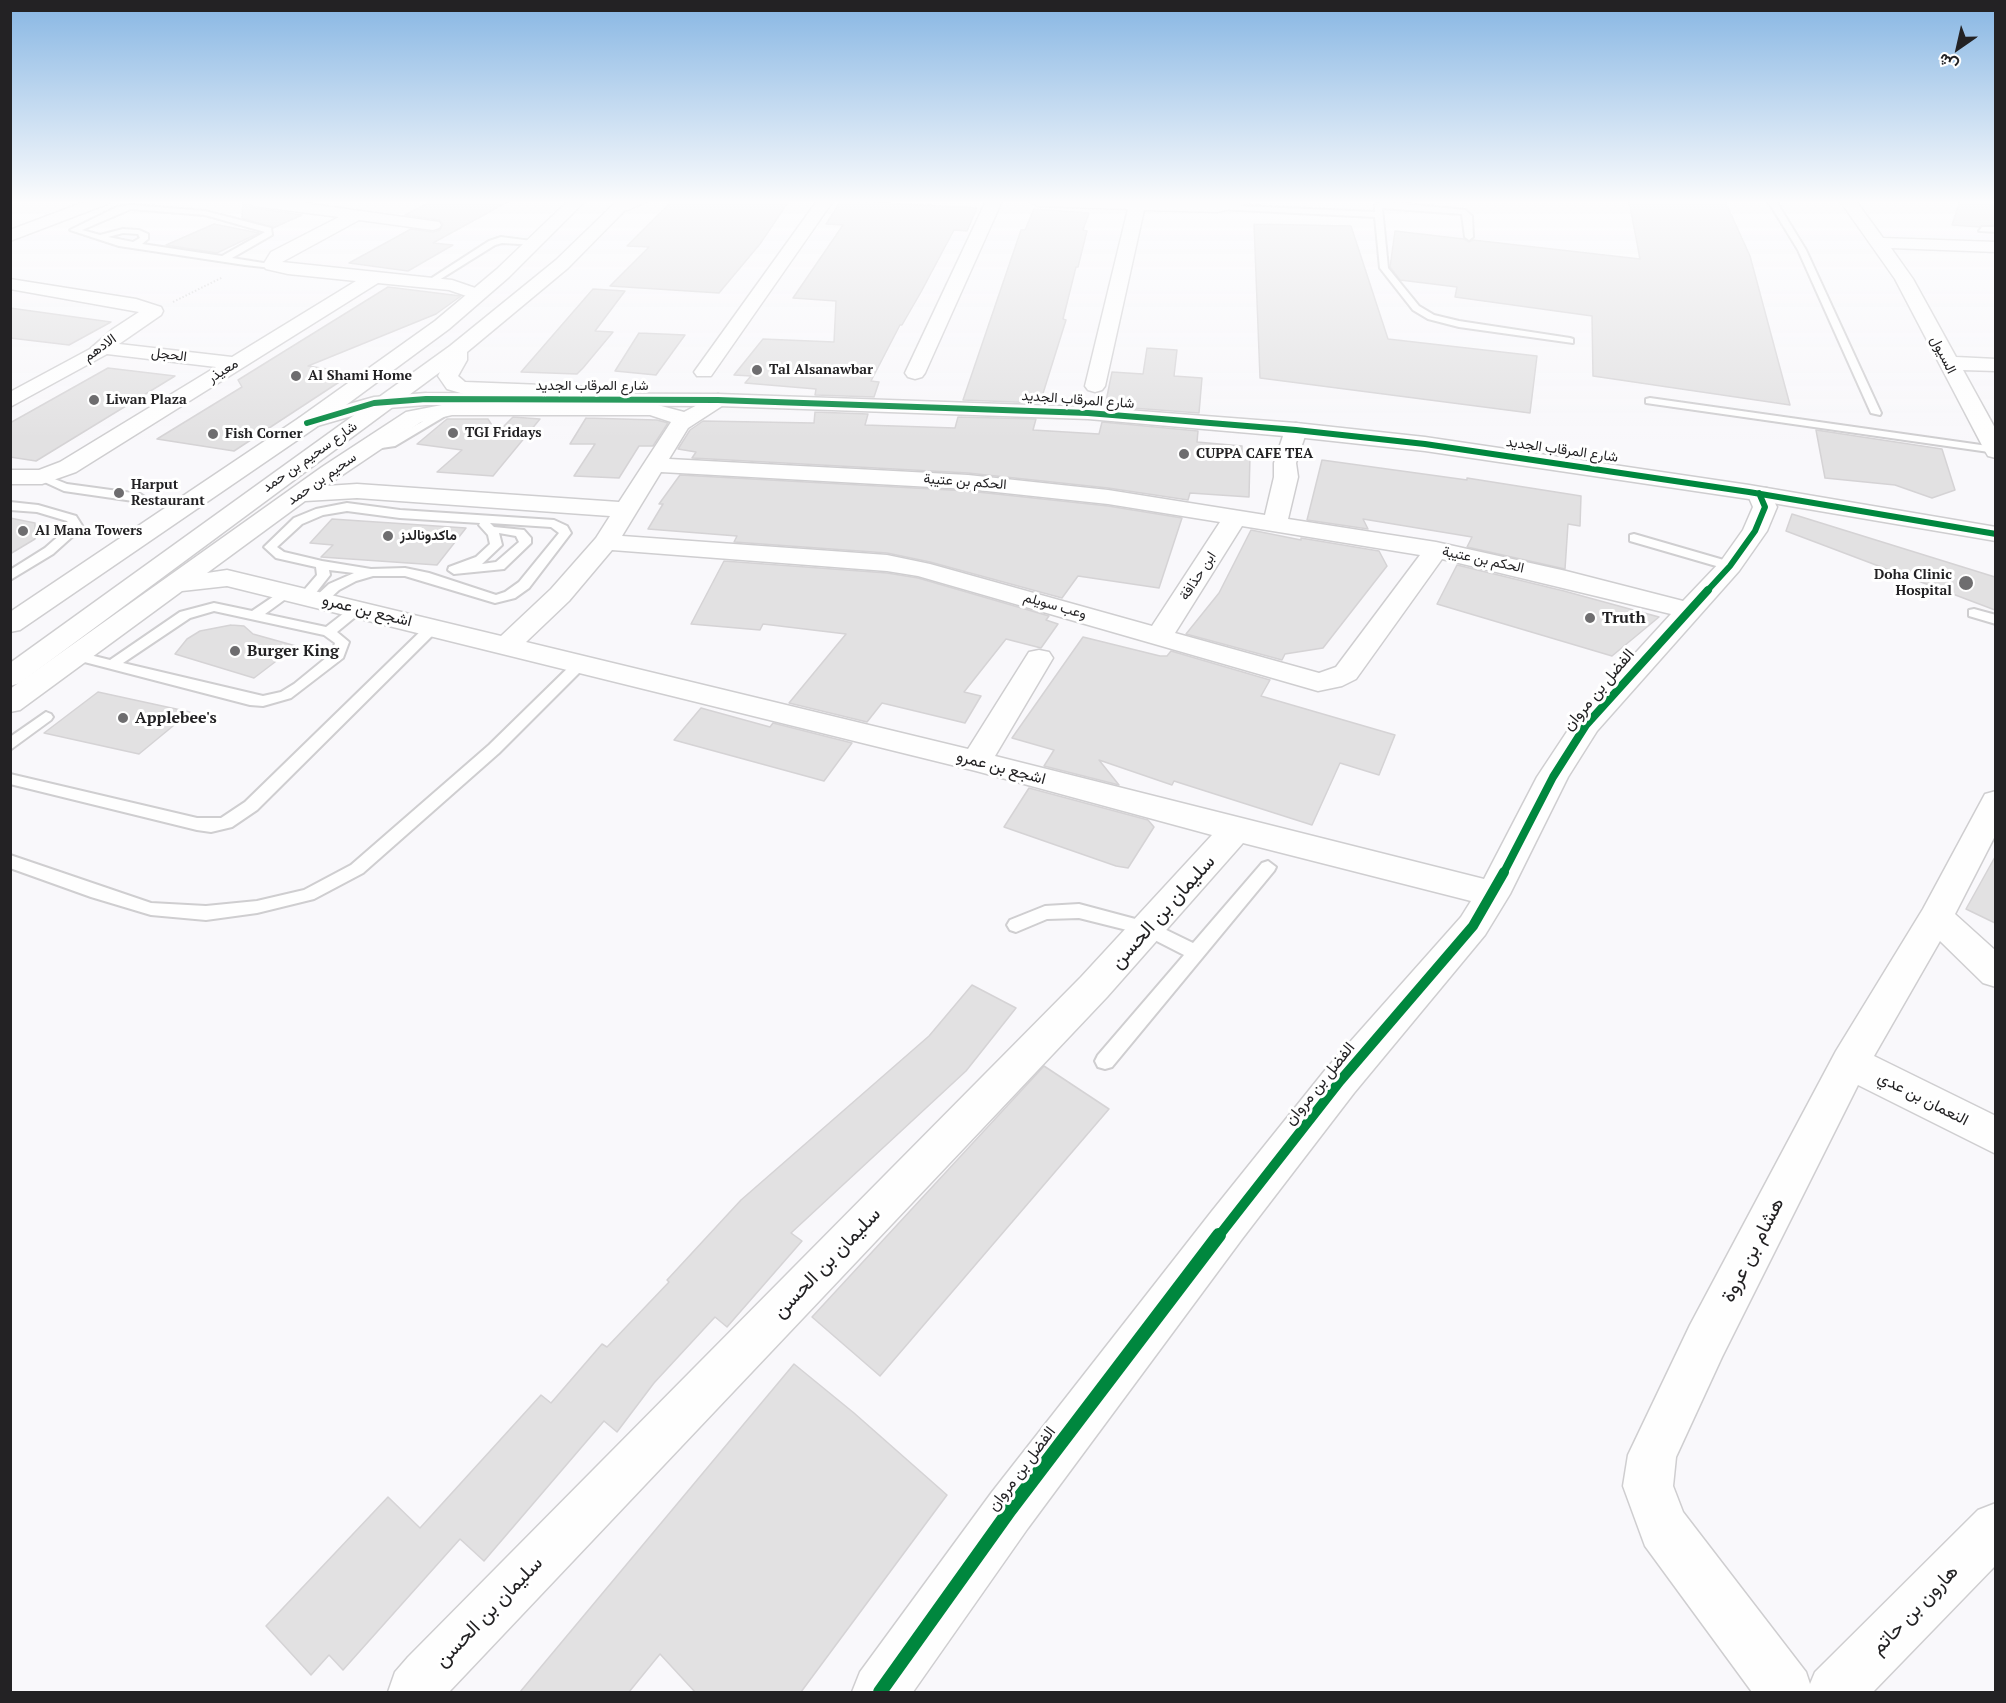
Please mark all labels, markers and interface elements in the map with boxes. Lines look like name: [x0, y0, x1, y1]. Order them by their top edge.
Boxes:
north arrow: [1928, 18, 1988, 78]
text: ش: [1934, 48, 1962, 77]
street label: الادهم: [80, 330, 120, 366]
street label: السيول: [1926, 333, 1960, 377]
street label: الحجل: [150, 344, 188, 366]
street label: معيذر: [205, 355, 241, 387]
place label: Tal Alsanawbar: [769, 362, 873, 378]
marker: Tal Alsanawbar: [750, 363, 764, 377]
place label: Al Shami Home: [308, 368, 412, 384]
marker: Al Shami Home: [289, 369, 303, 383]
street label: شارع المرقاب الجديد: [535, 378, 649, 394]
street label: شارع المرقاب الجديد: [1021, 388, 1135, 412]
place label: Liwan Plaza: [106, 392, 187, 408]
marker: Liwan Plaza: [87, 393, 101, 407]
street label: شارع سحيم بن حمد: [259, 418, 361, 496]
place label: TGI Fridays: [465, 425, 542, 441]
place label: Fish Corner: [225, 426, 303, 442]
marker: TGI Fridays: [446, 426, 460, 440]
marker: Fish Corner: [206, 427, 220, 441]
street label: شارع المرقاب الجديد: [1505, 434, 1619, 466]
place label: CUPPA CAFE TEA: [1196, 446, 1313, 462]
marker: CUPPA CAFE TEA: [1177, 447, 1191, 461]
street label: سحيم بن حمد: [284, 449, 360, 509]
street label: الحكم بن عتيبة: [923, 471, 1007, 493]
place label: Harput Restaurant: [131, 477, 205, 509]
marker: Harput Restaurant: [112, 486, 126, 500]
place label: Al Mana Towers: [35, 523, 142, 539]
marker: Al Mana Towers: [16, 524, 30, 538]
place label: ماكدونالدز: [400, 528, 457, 544]
marker: ماكدونالدز: [381, 529, 395, 543]
street label: الحكم بن عتيبة: [1440, 543, 1526, 577]
street label: ابن حذافة: [1176, 549, 1220, 603]
place label: Doha Clinic Hospital: [1874, 567, 1952, 600]
marker: Doha Clinic Hospital: [1957, 574, 1975, 592]
street label: وعب سويلم: [1021, 589, 1089, 623]
street label: اشجع بن عمرو: [320, 591, 414, 631]
place label: Truth: [1602, 608, 1646, 628]
marker: Truth: [1583, 611, 1597, 625]
place label: Burger King: [247, 641, 339, 661]
marker: Burger King: [228, 644, 242, 658]
street label: الفضل بن مروان: [1559, 645, 1639, 735]
place label: Applebee's: [135, 708, 217, 728]
marker: Applebee's: [116, 711, 130, 725]
street label: اشجع بن عمرو: [954, 747, 1048, 789]
street label: سليمان بن الحسن: [1106, 850, 1220, 974]
street label: الفضل بن مروان: [1281, 1039, 1359, 1129]
street label: النعمان بن عدي: [1874, 1068, 1972, 1130]
street label: هشام بن عروة: [1716, 1194, 1790, 1306]
street label: سليمان بن الحسن: [768, 1203, 886, 1323]
street label: الفضل بن مروان: [984, 1423, 1060, 1515]
street label: سليمان بن الحسن: [430, 1552, 548, 1672]
street label: هارون بن حاتم: [1866, 1560, 1964, 1660]

